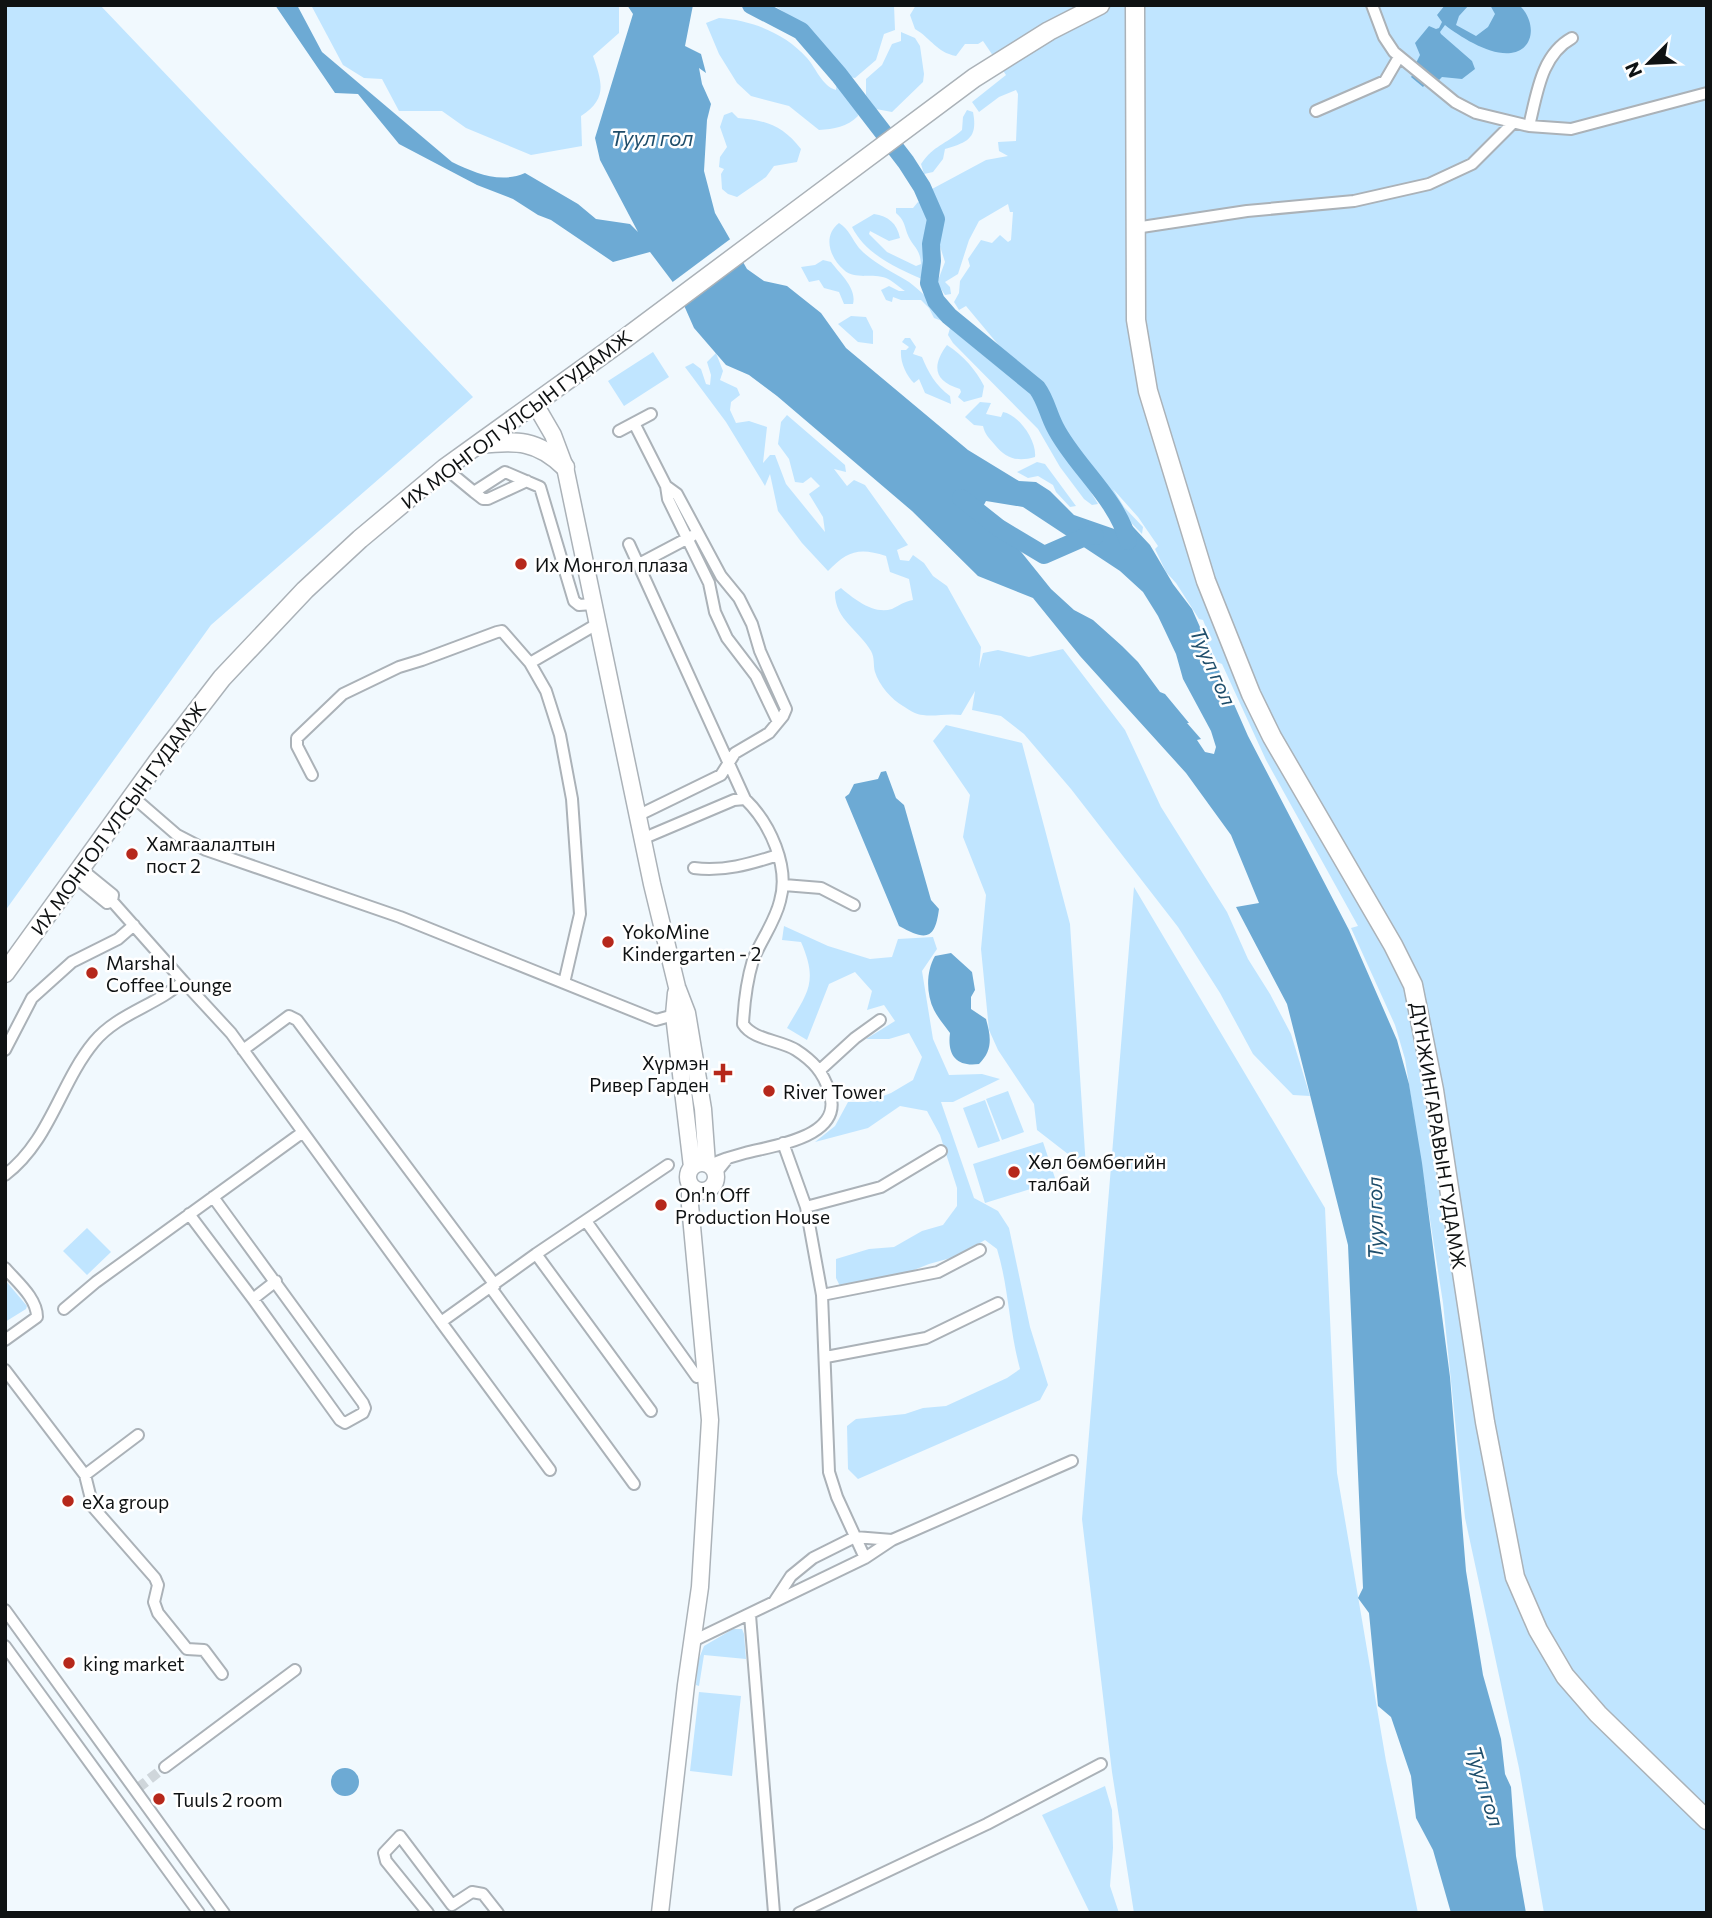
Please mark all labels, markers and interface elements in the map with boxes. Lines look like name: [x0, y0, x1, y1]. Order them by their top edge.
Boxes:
north arrow: [1614, 28, 1684, 98]
text: N: [1620, 59, 1646, 81]
water label: Туул гол: [611, 125, 693, 150]
street label: ИХ МОНГОЛ УЛСЫН ГУДАМЖ: [396, 325, 636, 513]
place label: Их Монгол плаза: [535, 553, 688, 576]
marker: Их Монгол плаза: [513, 556, 529, 572]
water label: Туул гол: [1186, 623, 1242, 709]
street label: ИХ МОНГОЛ УЛСЫН ГУДАМЖ: [26, 697, 211, 939]
place label: Хамгаалалтын пост 2: [146, 832, 276, 877]
marker: Хамгаалалтын пост 2: [124, 846, 140, 862]
place label: YokoMine Kindergarten - 2: [622, 920, 761, 965]
marker: YokoMine Kindergarten - 2: [600, 934, 616, 950]
place label: Marshal Coffee Lounge: [106, 951, 232, 996]
marker: Marshal Coffee Lounge: [84, 965, 100, 981]
street label: ДҮНЖИНГАРАВЫН ГУДАМЖ: [1407, 1001, 1472, 1271]
place label: Хүрмэн Ривер Гарден: [589, 1051, 709, 1096]
marker: Хүрмэн Ривер Гарден: [715, 1065, 731, 1081]
place label: River Tower: [783, 1080, 886, 1103]
marker: River Tower: [761, 1083, 777, 1099]
place label: Хөл бөмбөгийн талбай: [1028, 1150, 1166, 1195]
marker: Хөл бөмбөгийн талбай: [1006, 1164, 1022, 1180]
water label: Туул гол: [1361, 1176, 1387, 1260]
place label: On'n Off Production House: [675, 1183, 830, 1228]
marker: On'n Off Production House: [653, 1197, 669, 1213]
place label: eXa group: [82, 1490, 169, 1513]
marker: eXa group: [60, 1493, 76, 1509]
place label: king market: [83, 1652, 185, 1675]
marker: king market: [61, 1655, 77, 1671]
water label: Туул гол: [1462, 1743, 1510, 1829]
place label: Tuuls 2 room: [173, 1788, 283, 1811]
marker: Tuuls 2 room: [151, 1791, 167, 1807]

